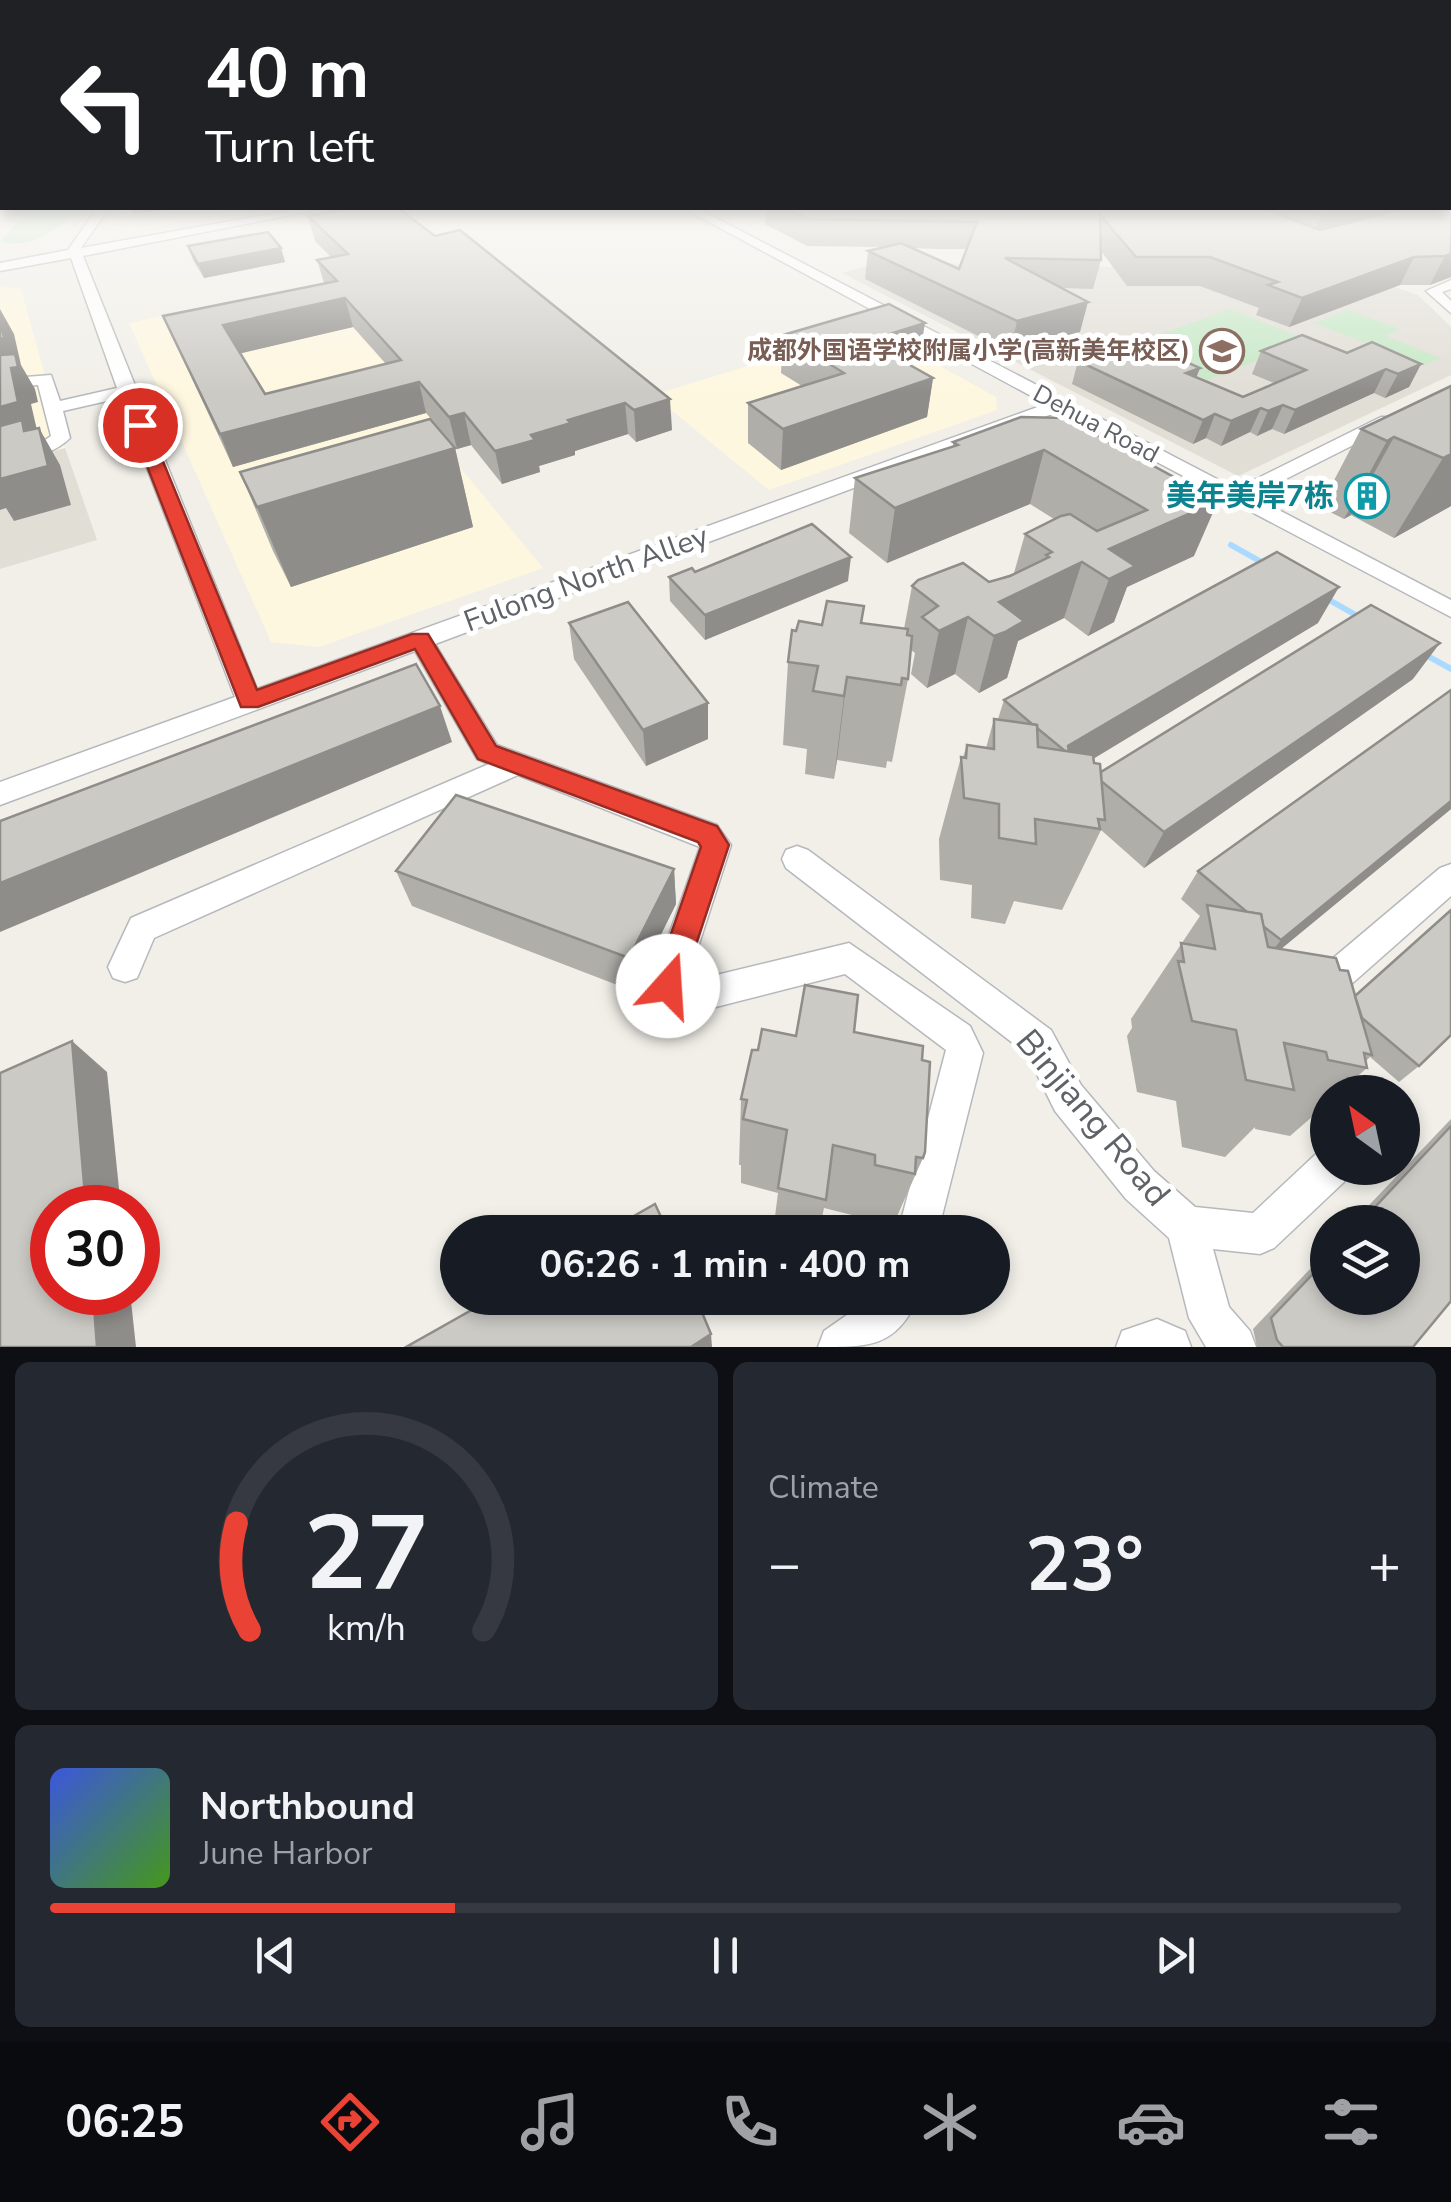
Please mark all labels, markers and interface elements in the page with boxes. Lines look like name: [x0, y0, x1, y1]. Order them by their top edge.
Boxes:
text: 40 m: [205, 26, 369, 122]
icon: left: [40, 40, 170, 170]
text: Turn left: [205, 117, 374, 178]
school or university icon: 成都外国语学校附属小学(高新美年校区): [1199, 328, 1245, 374]
place label: 成都外国语学校附属小学(高新美年校区): [747, 334, 1190, 368]
street label: Dehua Road: [1027, 377, 1165, 471]
pin: [98, 383, 183, 468]
icon: arrive: [113, 398, 168, 453]
building icon: 美年美岸7栋: [1344, 473, 1390, 519]
place label: 美年美岸7栋: [1166, 476, 1334, 517]
street label: Fulong North Alley: [458, 516, 714, 642]
position arrow: [616, 934, 720, 1038]
street label: Binjiang Road: [1005, 1020, 1181, 1216]
north arrow: [1310, 1075, 1420, 1185]
map controls: [1310, 1075, 1420, 1315]
speed limit sign: 30: [30, 1185, 160, 1315]
button: layers: [1310, 1205, 1420, 1315]
text: 06:26 · 1 min · 400 m: [540, 1239, 910, 1290]
text: Climate: [768, 1466, 879, 1509]
text: 27: [304, 1483, 429, 1625]
text: 23°: [1025, 1514, 1144, 1616]
text: −: [768, 1527, 801, 1602]
text: +: [1368, 1527, 1401, 1602]
text: km/h: [327, 1604, 406, 1653]
text: Northbound: [200, 1781, 415, 1832]
text: June Harbor: [200, 1832, 372, 1875]
icon: previous: [248, 1928, 303, 1983]
icon: pause: [698, 1928, 753, 1983]
icon: next: [1148, 1928, 1203, 1983]
icon: directions: [315, 2087, 385, 2157]
icon: music: [515, 2087, 585, 2157]
icon: phone: [715, 2087, 785, 2157]
icon: climate: [915, 2087, 985, 2157]
icon: car: [1116, 2087, 1186, 2157]
icon: filters: [1316, 2087, 1386, 2157]
text: 06:25: [65, 2092, 184, 2153]

